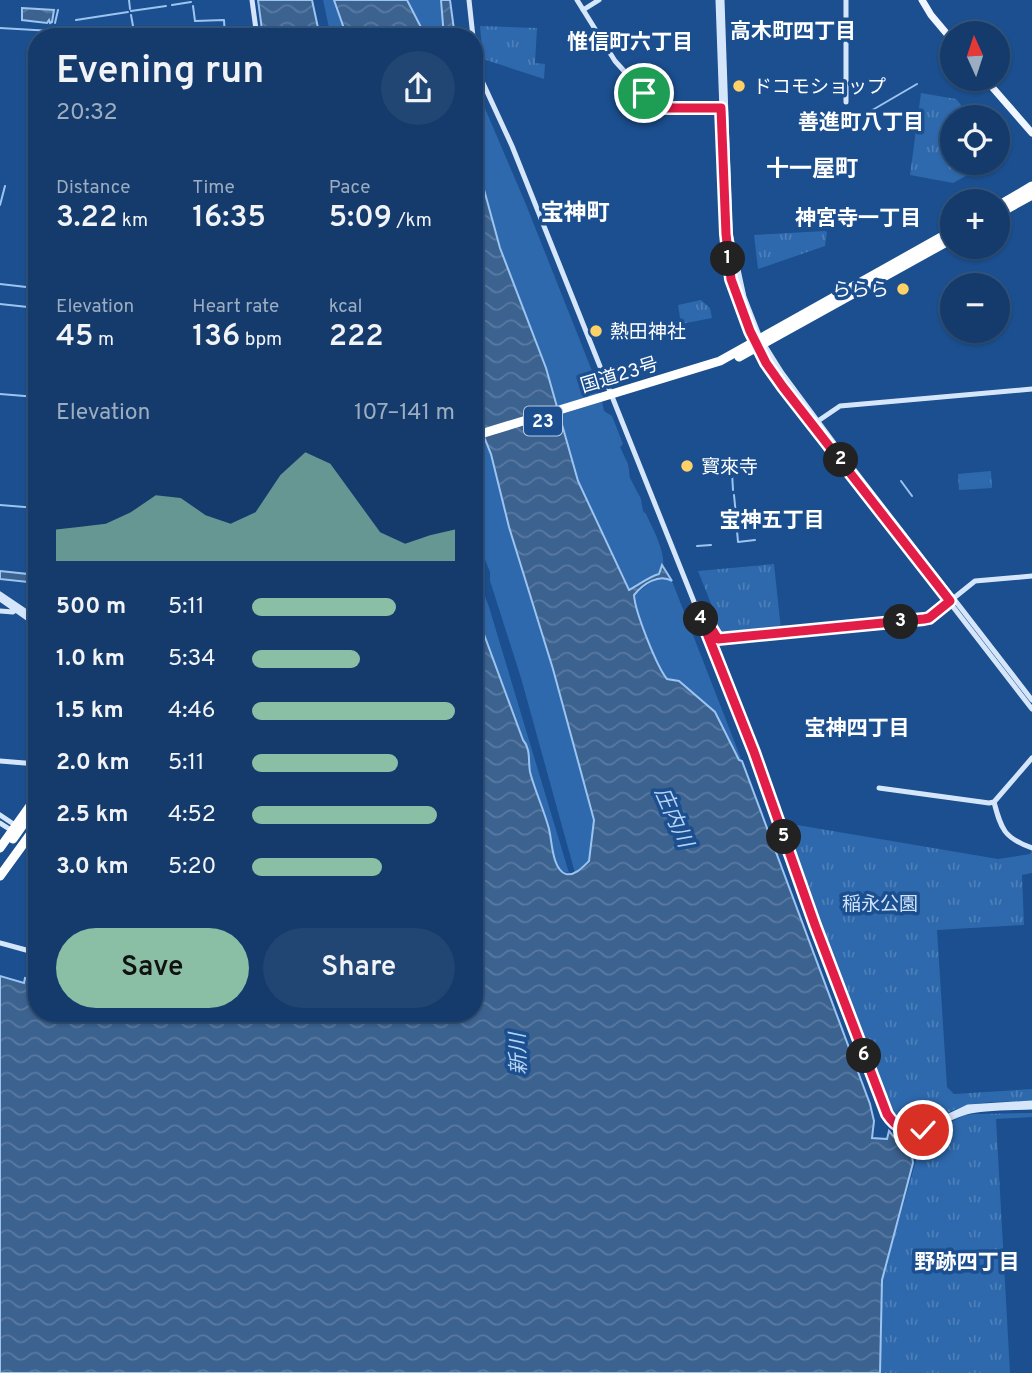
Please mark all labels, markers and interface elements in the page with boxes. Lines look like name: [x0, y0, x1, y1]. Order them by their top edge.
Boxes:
district label: 高木町四丁目: [730, 19, 856, 46]
north arrow: [940, 21, 1010, 91]
map controls: [940, 21, 1010, 343]
district label: 惟信町六丁目: [567, 30, 693, 57]
text: Evening run: [56, 48, 264, 97]
button: share: [381, 51, 455, 125]
pin: [614, 63, 674, 123]
icon: arrive: [625, 74, 663, 112]
place label: ドコモショップ: [753, 76, 886, 100]
marker: ドコモショップ: [731, 78, 747, 94]
text: 20:32: [56, 99, 117, 128]
button: locate: [940, 105, 1010, 175]
district label: 善進町八丁目: [798, 110, 924, 137]
district label: 十一屋町: [766, 156, 858, 185]
text: Distance: [56, 176, 131, 200]
text: Time: [192, 176, 235, 200]
text: Pace: [329, 176, 370, 200]
button: +: [940, 189, 1010, 259]
text: 3.22: [56, 200, 117, 237]
text: 16:35: [192, 200, 266, 237]
text: 5:09: [329, 200, 392, 237]
district label: 宝神町: [541, 200, 610, 229]
district label: 神宮寺一丁目: [795, 206, 921, 233]
text: km: [117, 209, 148, 233]
text: /km: [392, 209, 432, 233]
pin: 1: [710, 242, 746, 276]
text: 1: [724, 246, 731, 270]
button: −: [940, 273, 1010, 343]
place label: ららら: [832, 279, 889, 303]
marker: ららら: [895, 281, 911, 297]
text: Elevation: [56, 295, 134, 319]
text: Heart rate: [192, 295, 279, 319]
text: kcal: [329, 295, 362, 319]
text: 45: [56, 319, 94, 356]
text: 136: [192, 319, 240, 356]
text: 222: [329, 319, 384, 356]
place label: 熱田神社: [610, 321, 686, 345]
marker: 熱田神社: [588, 323, 604, 339]
text: m: [94, 328, 114, 352]
text: bpm: [240, 328, 282, 352]
street label: 国道23号: [578, 353, 661, 399]
text: Elevation: [56, 399, 151, 428]
text: 107–141 m: [354, 399, 455, 428]
road number: 23: [524, 407, 562, 436]
pin: 2: [824, 442, 858, 477]
text: 2: [835, 447, 846, 471]
place label: 寳來寺: [701, 456, 758, 480]
marker: 寳來寺: [679, 458, 695, 474]
district label: 宝神五丁目: [720, 508, 825, 535]
text: 500 m: [56, 593, 126, 622]
text: 5:11: [168, 593, 205, 622]
pin: 4: [684, 602, 718, 636]
pin: 3: [884, 604, 918, 640]
text: 4: [694, 606, 707, 630]
text: 3: [895, 609, 906, 633]
text: 1.0 km: [56, 645, 125, 674]
text: 5:34: [168, 645, 216, 674]
text: 1.5 km: [56, 697, 124, 726]
text: 4:46: [168, 697, 215, 726]
district label: 宝神四丁目: [805, 716, 910, 743]
text: 2.0 km: [56, 749, 130, 778]
text: 5:11: [168, 749, 205, 778]
water label: 庄内川: [647, 783, 699, 854]
text: 2.5 km: [56, 801, 129, 830]
text: 4:52: [168, 801, 216, 830]
pin: 5: [766, 820, 802, 854]
text: 5: [778, 824, 789, 848]
text: 3.0 km: [56, 853, 129, 882]
text: 5:20: [168, 853, 216, 882]
park label: 稲永公園: [842, 893, 918, 917]
button: Save: [56, 928, 249, 1008]
button: Share: [263, 928, 455, 1008]
water label: 新川: [505, 1030, 534, 1075]
pin: 6: [846, 1038, 882, 1074]
text: 6: [858, 1043, 869, 1067]
pin: [893, 1100, 953, 1160]
icon: check: [904, 1111, 942, 1149]
district label: 野跡四丁目: [915, 1250, 1020, 1277]

